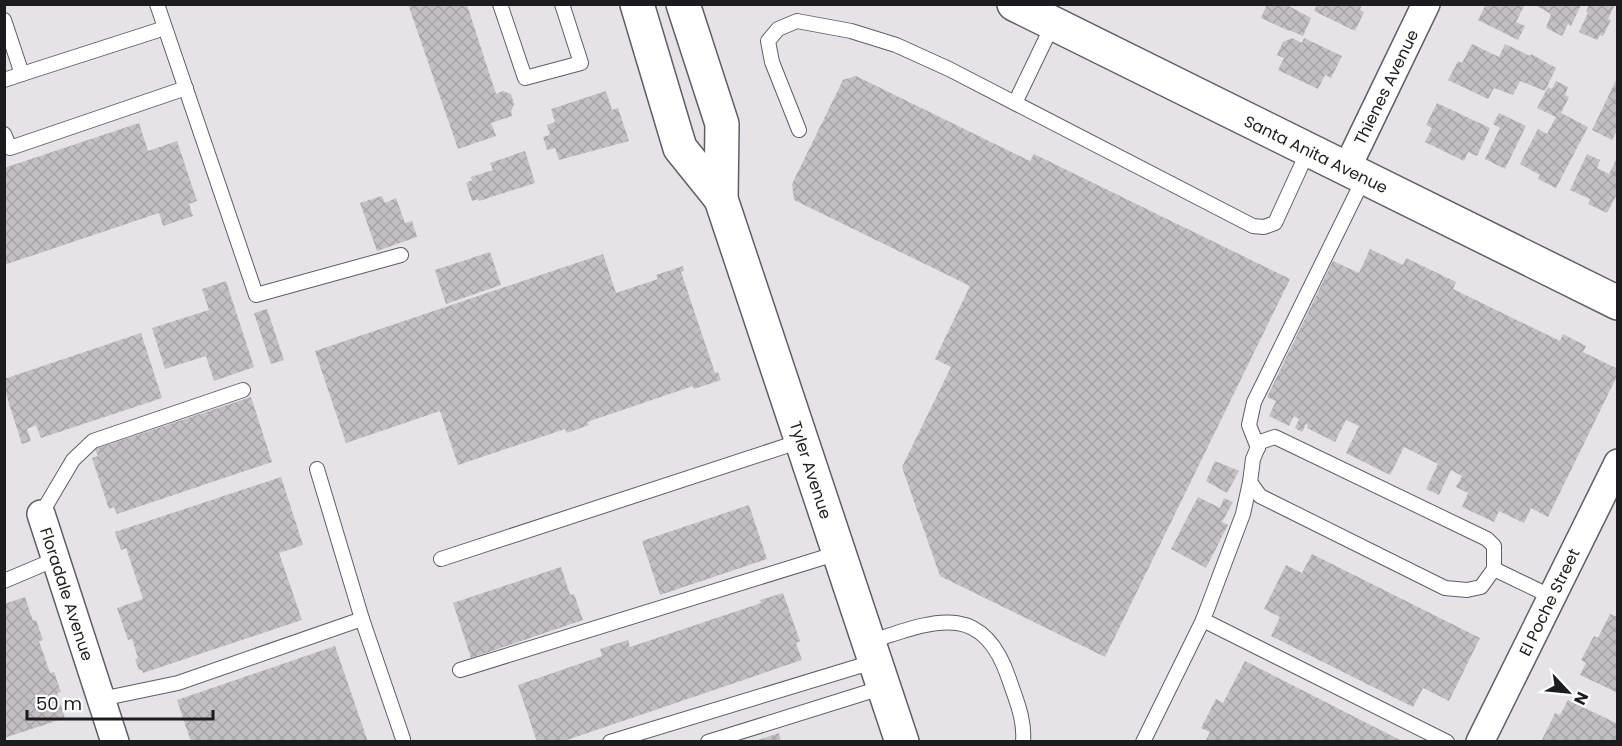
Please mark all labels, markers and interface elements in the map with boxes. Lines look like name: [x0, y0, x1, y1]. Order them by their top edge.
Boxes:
street label: Thienes Avenue: [1349, 26, 1424, 149]
street label: Santa Anita Avenue: [1240, 110, 1392, 199]
street label: Tyler Avenue: [784, 418, 837, 522]
street label: Floradale Avenue: [34, 525, 99, 664]
street label: El Poche Street: [1513, 544, 1585, 660]
north arrow: [1538, 662, 1598, 722]
scale bar: [27, 683, 213, 721]
text: N: [1568, 688, 1594, 709]
text: 50 m: [36, 691, 82, 716]

